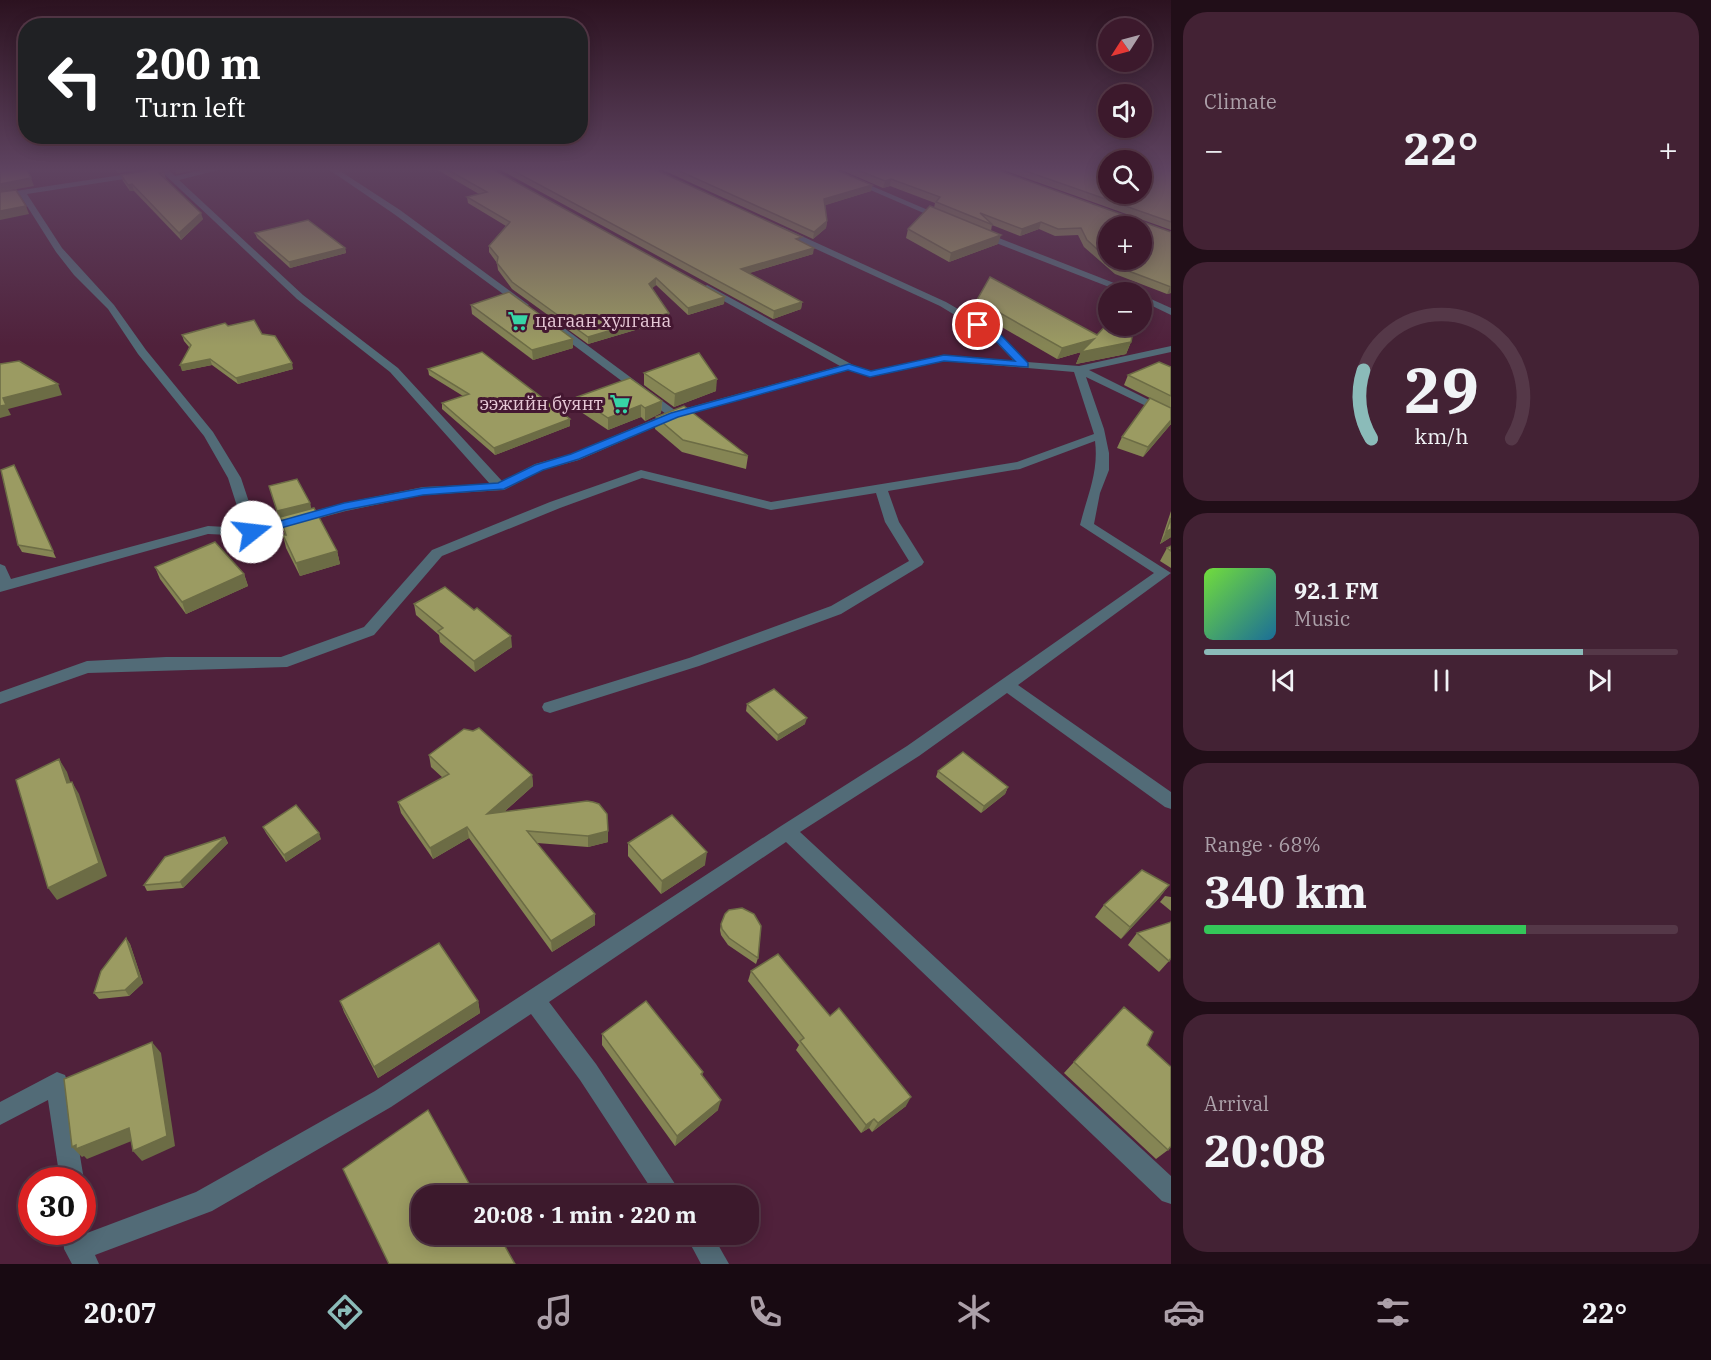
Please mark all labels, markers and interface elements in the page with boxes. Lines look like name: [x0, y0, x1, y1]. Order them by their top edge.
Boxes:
north arrow: [1098, 18, 1152, 72]
map controls: [1098, 18, 1152, 336]
text: 200 m: [135, 36, 261, 91]
icon: left: [36, 42, 114, 120]
button: sound: [1098, 84, 1152, 138]
text: Climate: [1204, 88, 1277, 115]
text: Turn left: [135, 89, 246, 124]
text: 22°: [1403, 119, 1479, 177]
text: −: [1204, 128, 1224, 171]
text: +: [1658, 128, 1678, 171]
button: search: [1098, 150, 1152, 204]
button: +: [1098, 216, 1152, 270]
button: −: [1098, 282, 1152, 336]
pin: [952, 299, 1003, 350]
icon: arrive: [961, 308, 994, 341]
supermarket icon: цагаан хулгана: [506, 309, 530, 333]
place label: цагаан хулгана: [535, 309, 672, 332]
text: 29: [1404, 349, 1478, 430]
place label: ээжийн буянт: [479, 392, 603, 415]
supermarket icon: ээжийн буянт: [608, 392, 632, 416]
text: km/h: [1414, 422, 1468, 450]
position arrow: [220, 500, 284, 564]
text: 92.1 FM: [1294, 576, 1379, 605]
text: Music: [1294, 605, 1350, 632]
icon: previous: [1267, 664, 1300, 697]
icon: pause: [1425, 664, 1458, 697]
icon: next: [1583, 664, 1616, 697]
text: Range · 68%: [1204, 831, 1321, 858]
text: 340 km: [1204, 862, 1367, 920]
text: Arrival: [1204, 1090, 1269, 1117]
text: 20:08: [1204, 1121, 1326, 1179]
speed limit sign: 30: [18, 1167, 96, 1245]
text: 20:08 · 1 min · 220 m: [473, 1200, 697, 1229]
icon: directions: [324, 1291, 366, 1333]
icon: music: [534, 1291, 576, 1333]
icon: phone: [744, 1291, 786, 1333]
icon: climate: [953, 1291, 995, 1333]
icon: car: [1163, 1291, 1205, 1333]
icon: filters: [1372, 1291, 1414, 1333]
text: 20:07: [84, 1295, 157, 1330]
text: 22°: [1582, 1295, 1627, 1330]

